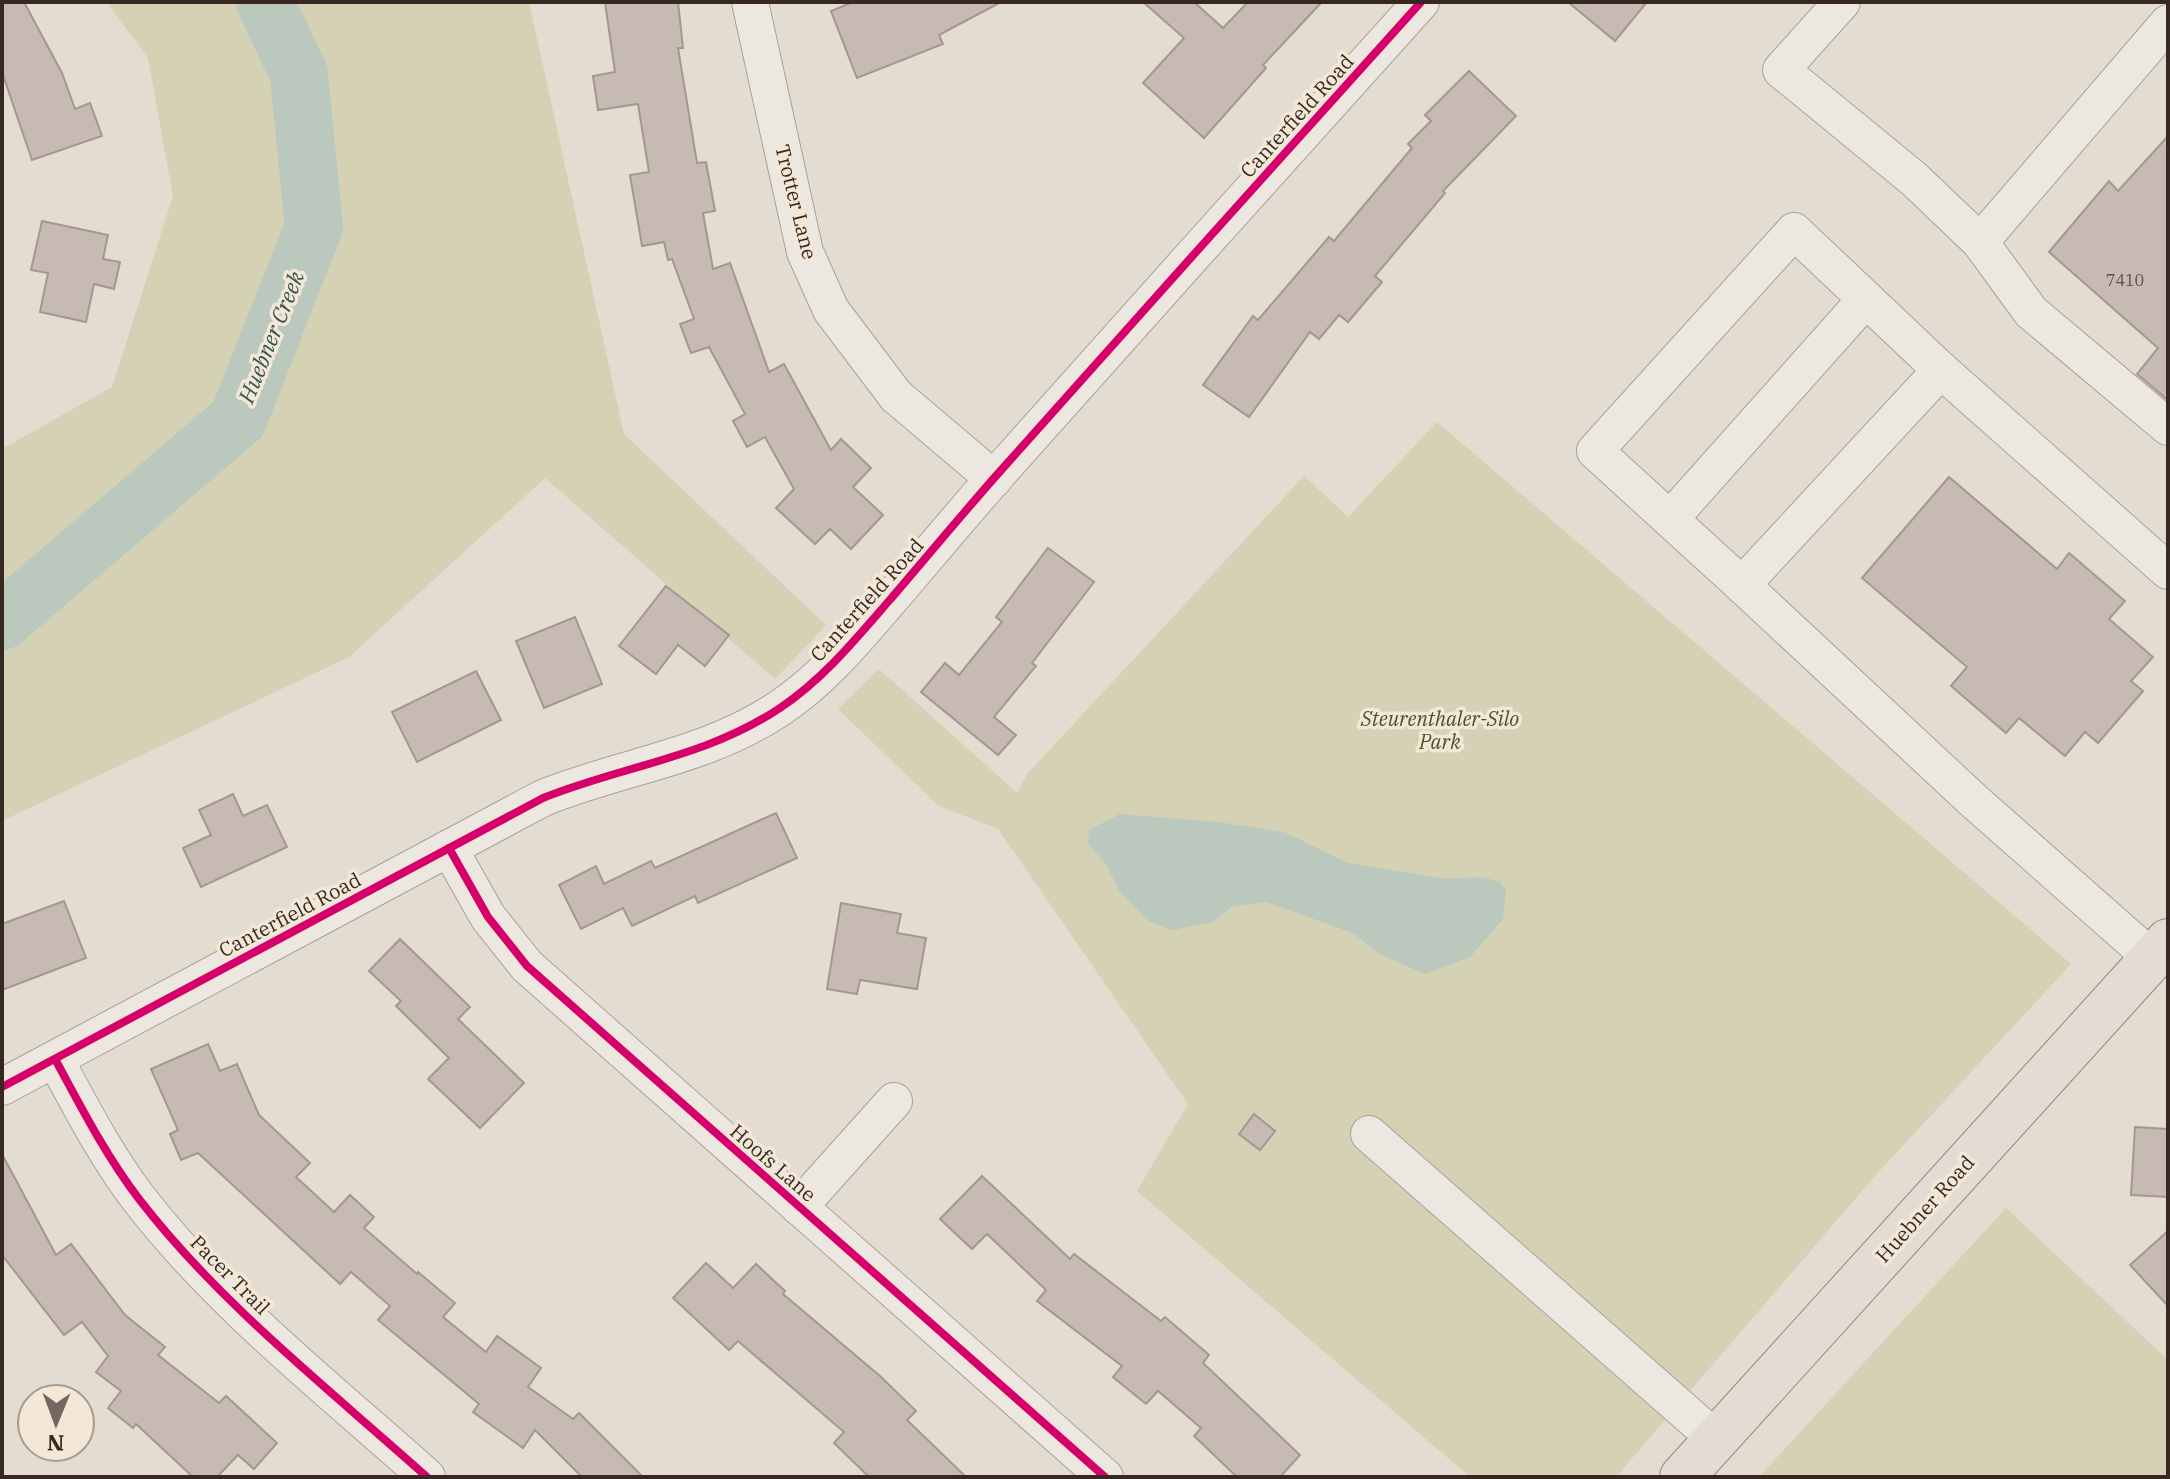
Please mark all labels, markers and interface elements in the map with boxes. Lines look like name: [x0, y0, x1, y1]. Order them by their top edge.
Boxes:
street label: Canterfield Road: [1234, 48, 1359, 183]
street label: Trotter Lane: [769, 142, 824, 262]
water label: Huebner Creek: [231, 266, 310, 408]
house number: 7410: [2106, 270, 2144, 290]
street label: Canterfield Road: [804, 532, 929, 667]
park label: Steurenthaler-Silo Park: [1360, 705, 1519, 755]
street label: Canterfield Road: [214, 866, 366, 963]
street label: Hoofs Lane: [725, 1118, 822, 1208]
street label: Huebner Road: [1869, 1149, 1980, 1268]
street label: Pacer Trail: [185, 1229, 276, 1320]
north arrow: [16, 1383, 96, 1463]
text: N: [47, 1429, 65, 1458]

